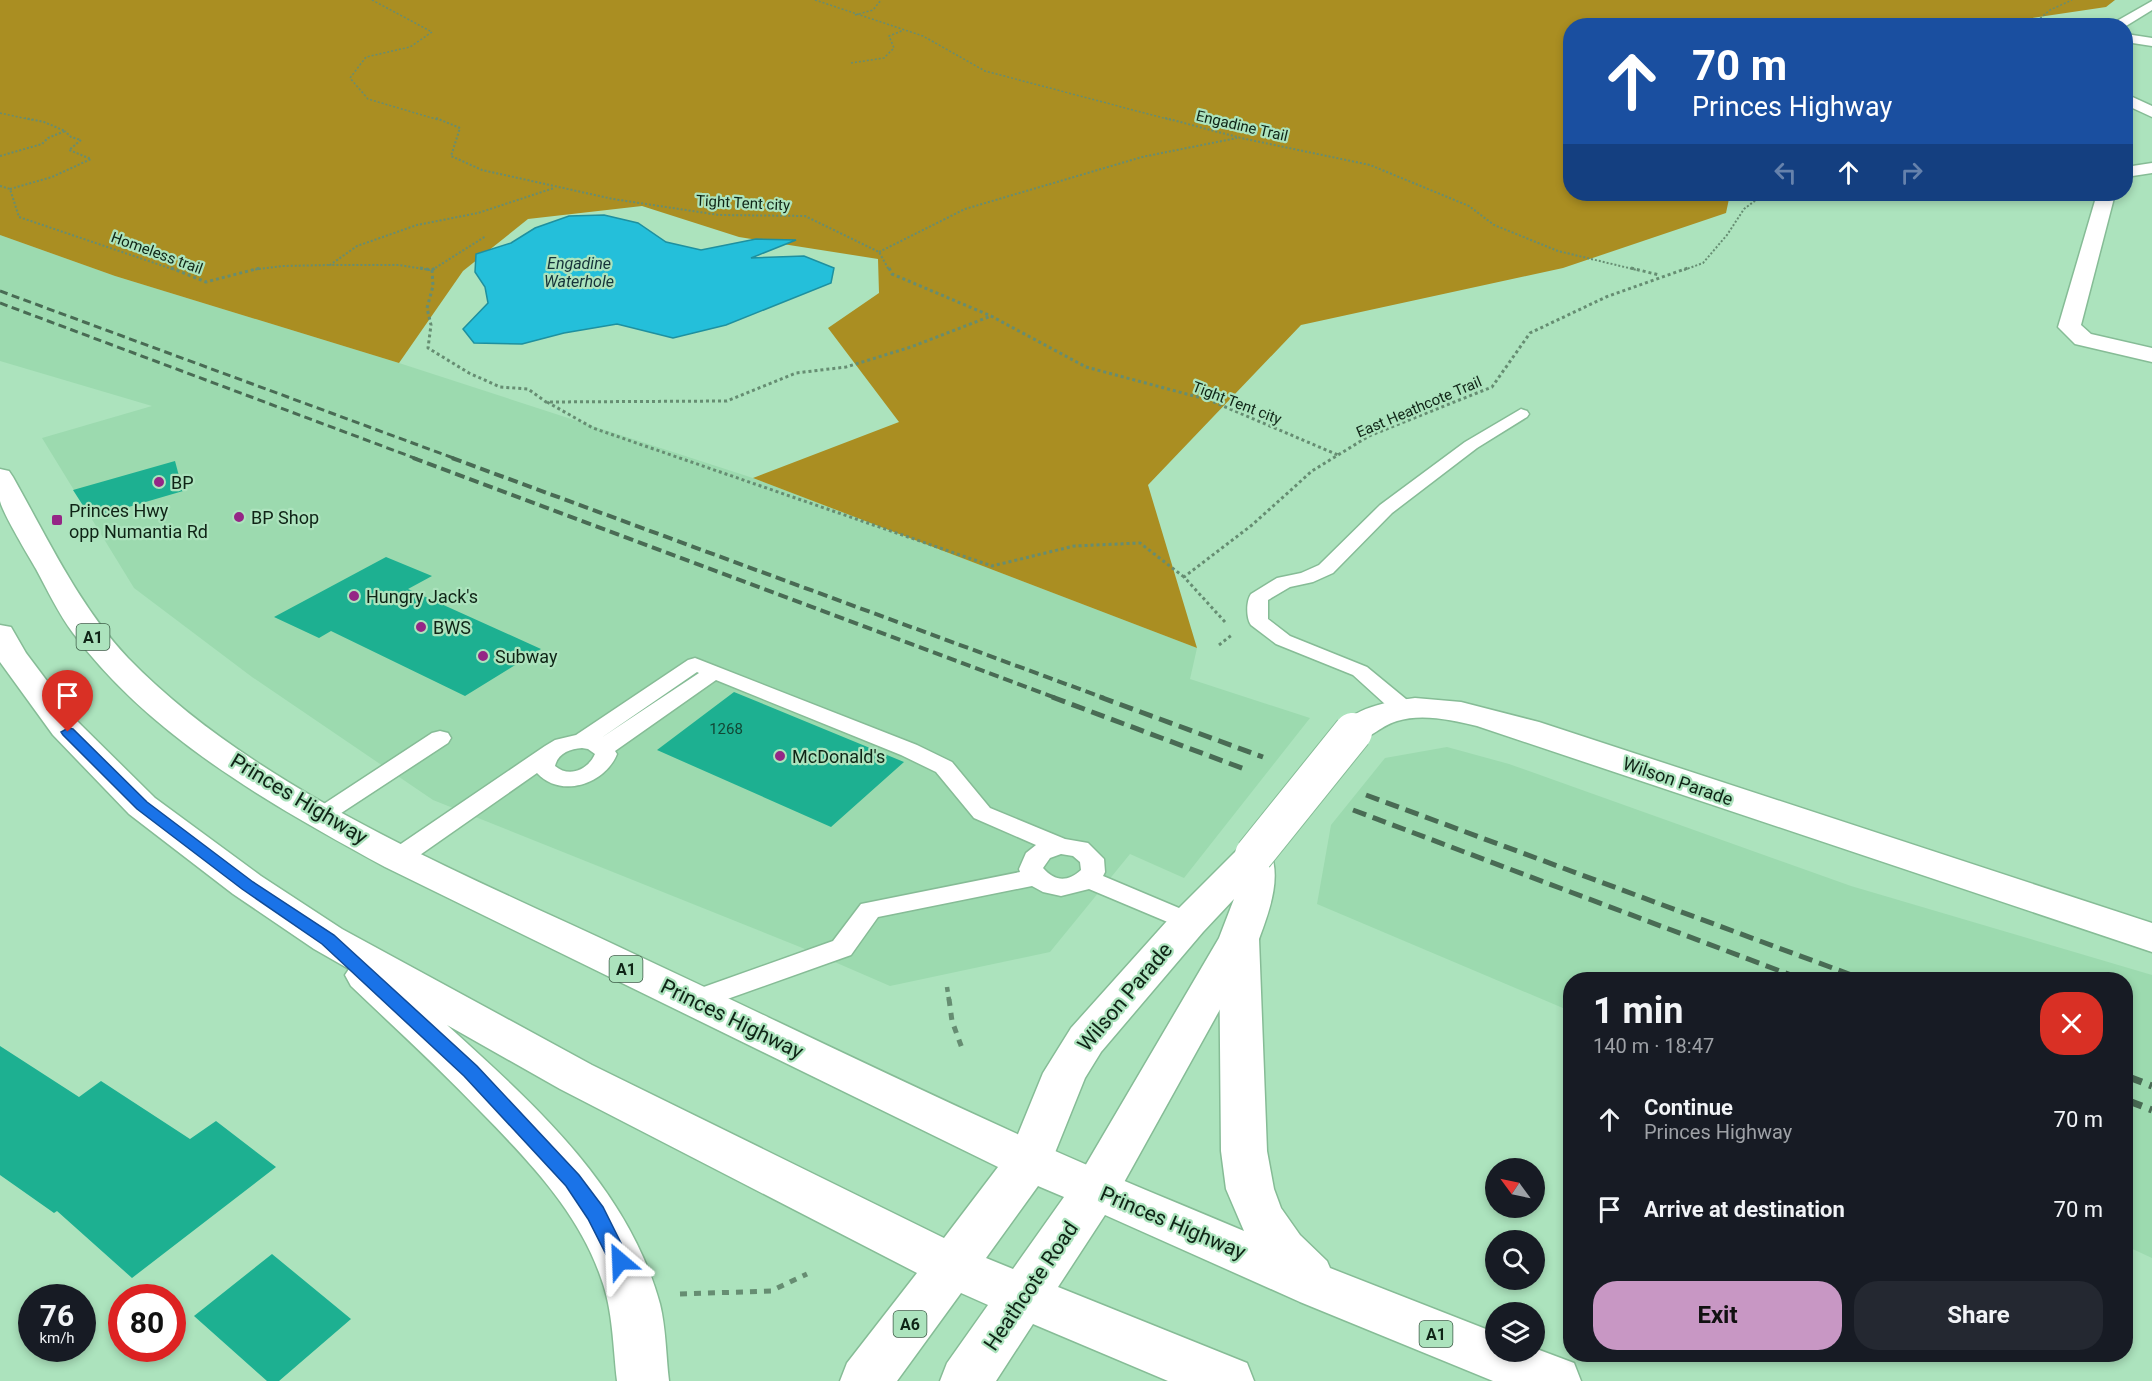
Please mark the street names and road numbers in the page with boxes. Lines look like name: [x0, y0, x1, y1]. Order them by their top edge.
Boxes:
street label: Engadine Trail: [1194, 107, 1290, 145]
street label: Tight Tent city: [695, 192, 791, 214]
street label: Homeless trail: [109, 228, 205, 278]
street label: East Heathcote Trail: [1354, 372, 1484, 442]
street label: Tight Tent city: [1190, 378, 1284, 428]
road number: A1: [76, 624, 110, 650]
street label: Princes Highway: [226, 749, 372, 849]
street label: Wilson Parade: [1620, 752, 1736, 810]
street label: Wilson Parade: [1073, 938, 1177, 1056]
road number: A1: [610, 956, 642, 982]
street label: Princes Highway: [657, 974, 807, 1064]
street label: Princes Highway: [1097, 1182, 1249, 1264]
street label: Heathcote Road: [979, 1217, 1083, 1355]
road number: A6: [894, 1311, 926, 1337]
road number: A1: [1420, 1321, 1452, 1347]

